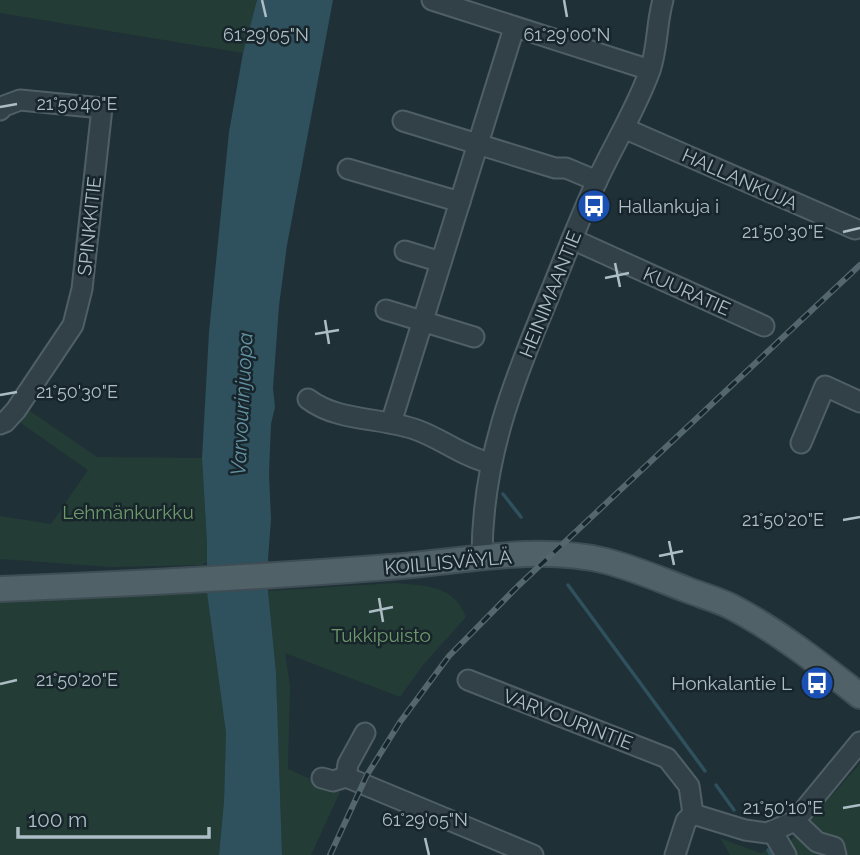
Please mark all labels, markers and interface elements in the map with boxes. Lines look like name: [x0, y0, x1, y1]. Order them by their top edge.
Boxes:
text: 61°29'05"N: [223, 24, 309, 45]
text: 61°29'00"N: [523, 24, 611, 45]
text: 21°50'40"E: [36, 93, 118, 114]
street label: HALLANKUJA: [679, 144, 801, 214]
street label: SPINKKITIE: [73, 175, 105, 277]
bus stop icon: Hallankuja i: [575, 187, 613, 225]
place label: Hallankuja i: [618, 195, 719, 217]
text: 21°50'30"E: [742, 221, 824, 242]
street label: HEINIMAANTIE: [515, 227, 585, 361]
street label: KUURATIE: [640, 262, 734, 320]
water label: Varvourinjuopa: [225, 332, 258, 476]
text: 21°50'30"E: [36, 381, 118, 402]
park label: Lehmänkurkku: [62, 501, 194, 523]
text: 21°50'20"E: [742, 509, 824, 530]
street label: KOILLISVÄYLÄ: [383, 545, 513, 579]
park label: Tukkipuisto: [331, 624, 431, 646]
bus stop icon: Honkalantie L: [798, 664, 836, 702]
text: 21°50'20"E: [36, 669, 118, 690]
place label: Honkalantie L: [671, 672, 792, 694]
street label: VARVOURINTIE: [500, 684, 636, 754]
scale bar: [18, 796, 208, 840]
text: 21°50'10"E: [743, 797, 823, 818]
text: 100 m: [28, 807, 87, 832]
text: 61°29'05"N: [382, 809, 468, 830]

